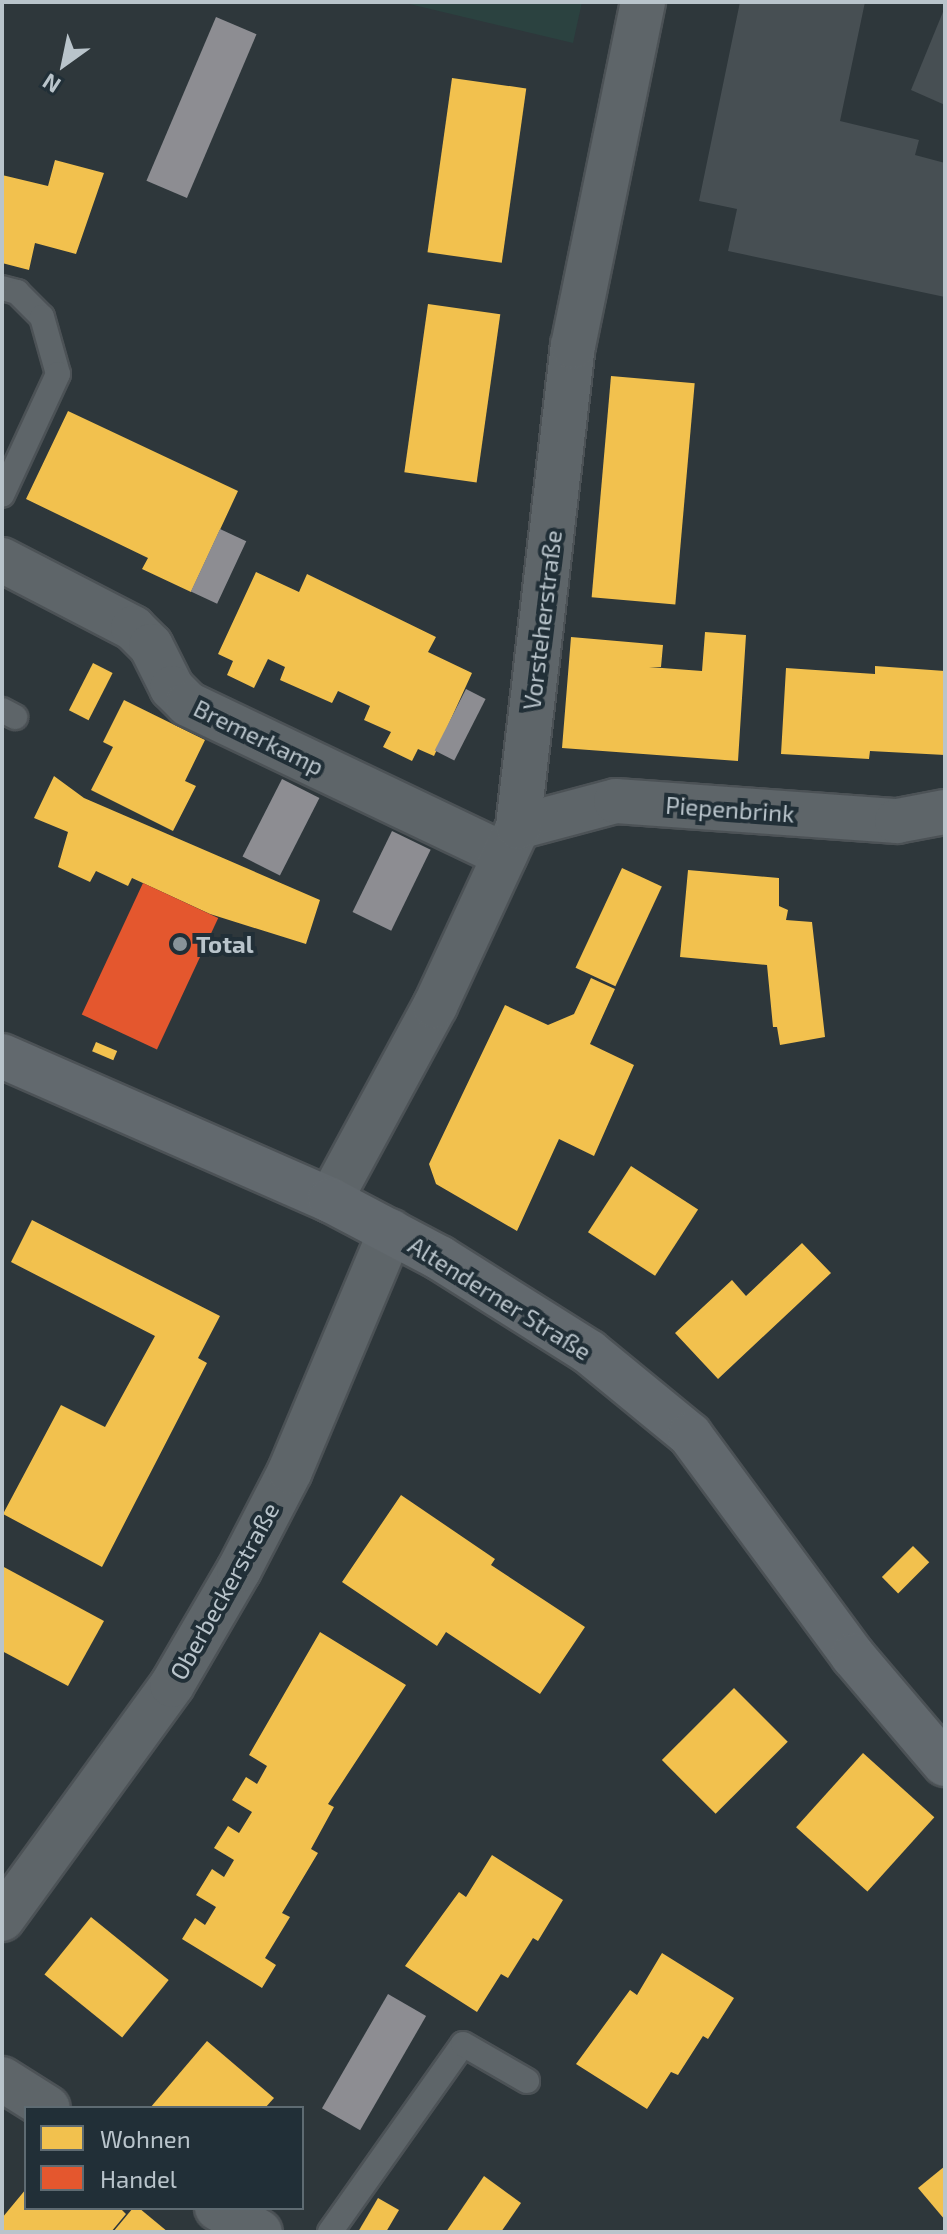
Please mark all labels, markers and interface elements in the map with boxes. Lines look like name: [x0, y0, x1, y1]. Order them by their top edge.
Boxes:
north arrow: [24, 24, 104, 104]
text: N: [37, 69, 65, 99]
street label: Vorsteherstraße: [517, 528, 567, 712]
street label: Bremerkamp: [189, 693, 329, 781]
street label: Piepenbrink: [665, 790, 795, 828]
place label: Total: [196, 930, 254, 958]
marker: Total: [171, 935, 189, 953]
street label: Altenderner Straße: [403, 1230, 597, 1366]
street label: Oberbeckerstraße: [163, 1497, 285, 1685]
legend: [24, 2106, 304, 2210]
text: Wohnen: [100, 2124, 191, 2153]
text: Handel: [100, 2164, 177, 2193]

